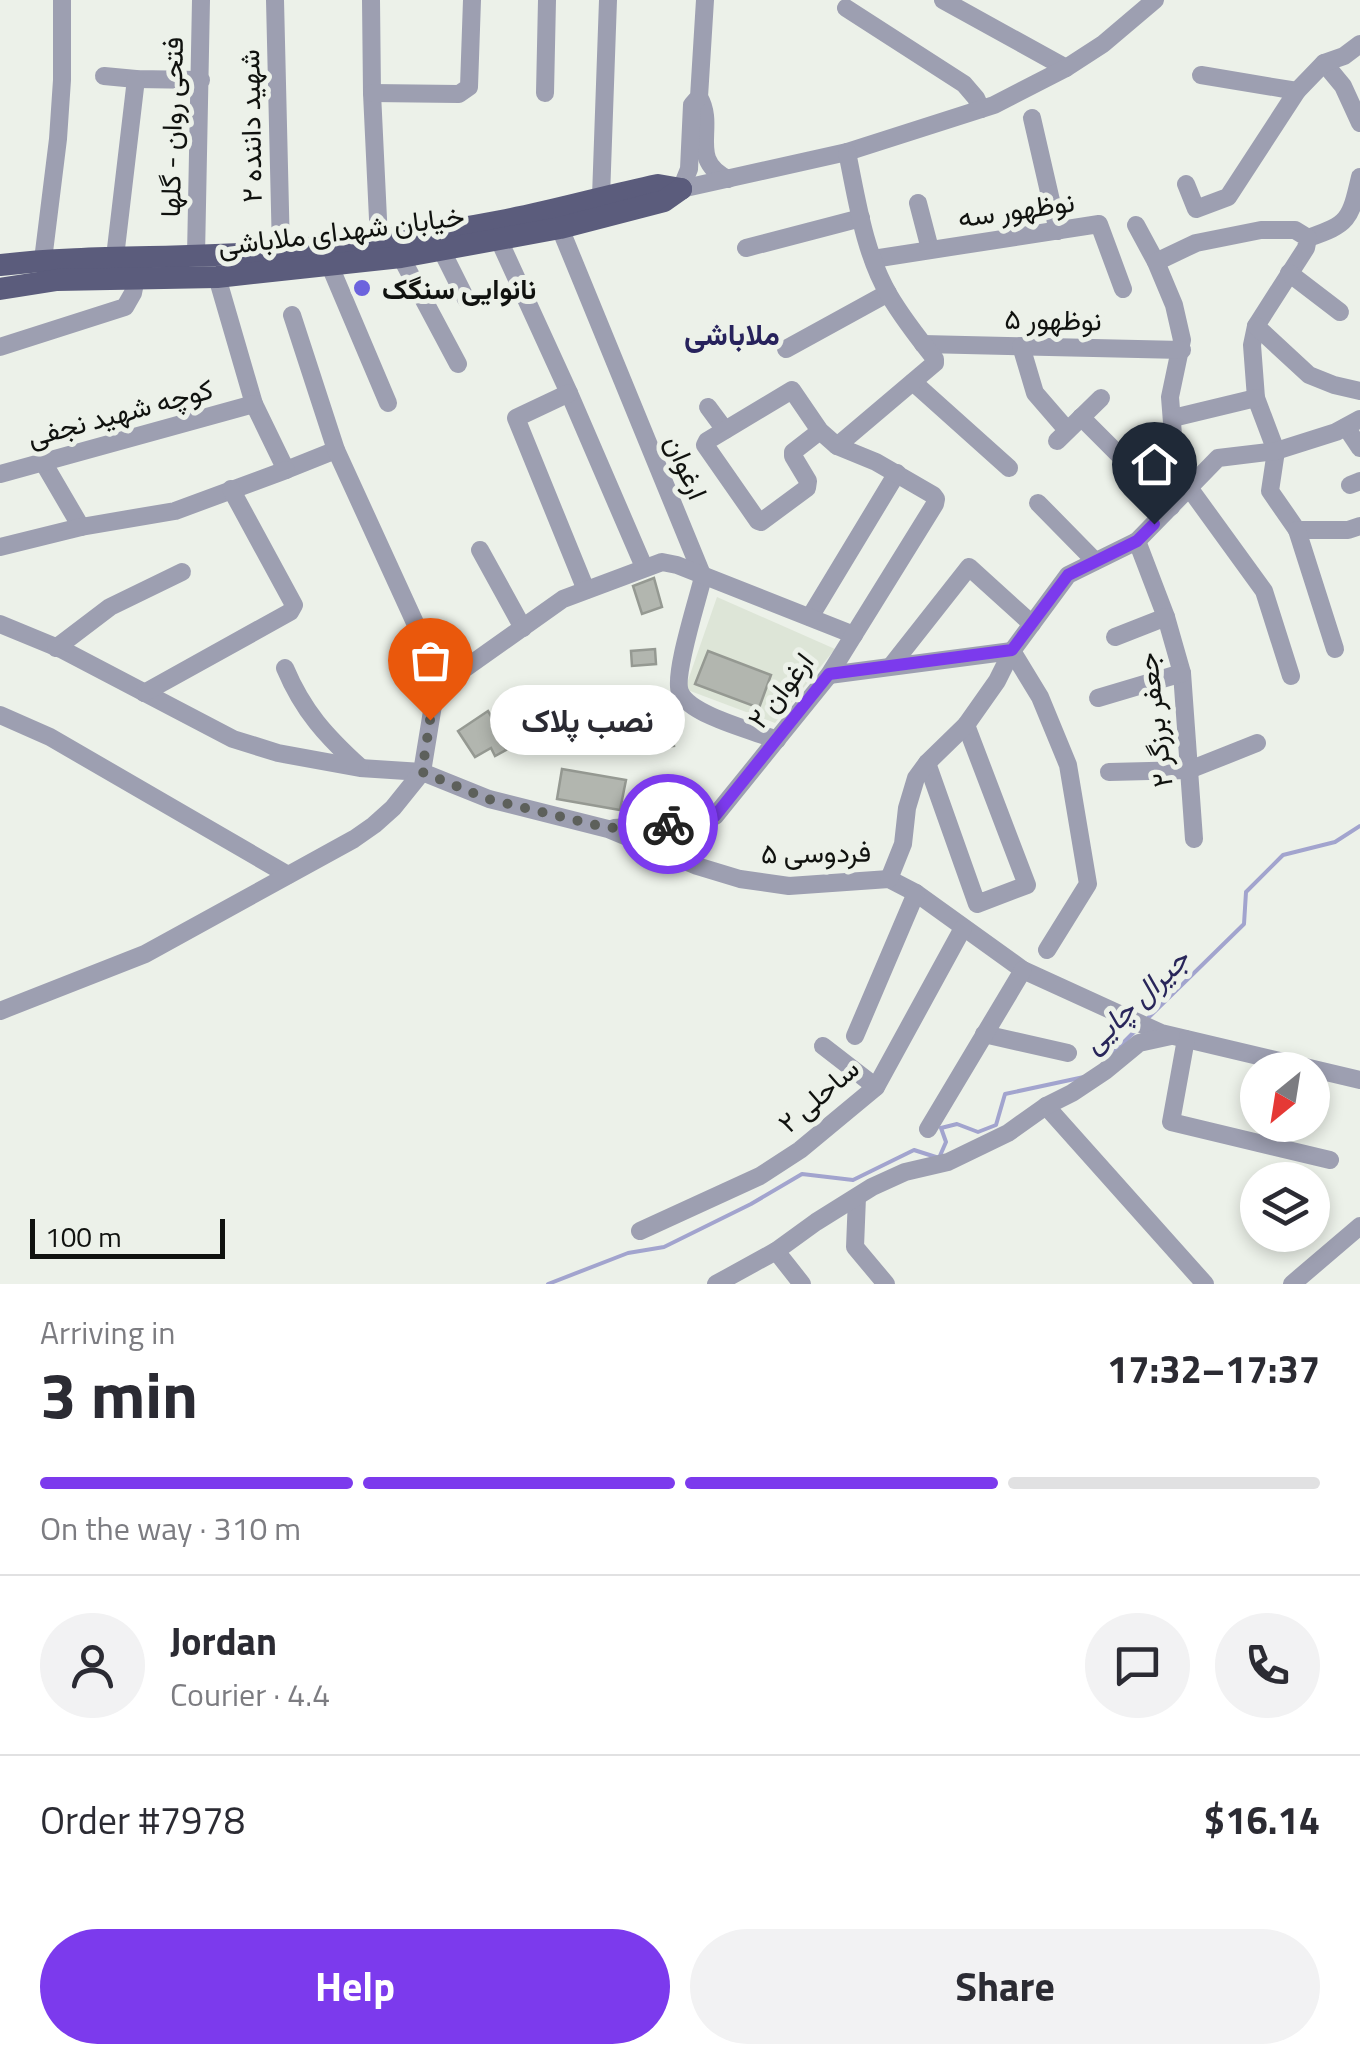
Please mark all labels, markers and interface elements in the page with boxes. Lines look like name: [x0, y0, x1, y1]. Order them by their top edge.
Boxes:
street label: فتحی روان - گلها: [148, 36, 194, 218]
street label: شهید داننده ۲: [227, 49, 273, 203]
street label: نوظهور سه: [955, 180, 1077, 238]
street label: خیابان شهدای ملاباشی: [215, 194, 467, 266]
place label: نانوایی سنگک: [382, 267, 536, 310]
marker: نانوایی سنگک: [351, 277, 373, 299]
street label: نوظهور ۵: [1004, 297, 1102, 341]
district label: ملاباشی: [684, 311, 780, 357]
street label: کوچه شهید نجفی: [22, 367, 218, 457]
pin: [1112, 422, 1197, 525]
street label: ارغوان: [654, 428, 720, 506]
icon: home: [1127, 437, 1182, 492]
pin: [388, 618, 473, 721]
icon: bag: [403, 633, 458, 688]
street label: ارغوان ۲: [736, 642, 824, 738]
street label: جعفر برزگر ۲: [1124, 650, 1184, 790]
callout: نصب پلاک: [490, 685, 685, 755]
text: نصب پلاک: [521, 696, 654, 744]
courier: [618, 774, 718, 874]
icon: bike: [641, 797, 696, 852]
street label: فردوسی ۵: [761, 830, 871, 874]
water label: جیرال چایی: [1070, 936, 1200, 1063]
street label: ساحلی ۲: [768, 1047, 868, 1143]
north arrow: [1240, 1052, 1330, 1142]
map controls: [1240, 1052, 1330, 1252]
button: layers: [1240, 1162, 1330, 1252]
scale bar: [30, 1214, 225, 1258]
text: 100 m: [45, 1215, 122, 1258]
text: Arriving in: [40, 1308, 176, 1356]
text: 17:32–17:37: [1107, 1340, 1320, 1398]
text: 3 min: [40, 1344, 198, 1443]
text: On the way · 310 m: [40, 1504, 301, 1552]
text: Jordan: [170, 1612, 277, 1670]
button: person: [40, 1613, 145, 1718]
button: chat: [1085, 1613, 1190, 1718]
button: phone: [1215, 1613, 1320, 1718]
text: Courier · 4.4: [170, 1670, 330, 1718]
text: Order #7978: [40, 1791, 245, 1849]
text: $16.14: [1204, 1791, 1320, 1849]
button: Help: [40, 1929, 670, 2044]
button: Share: [690, 1929, 1320, 2044]

